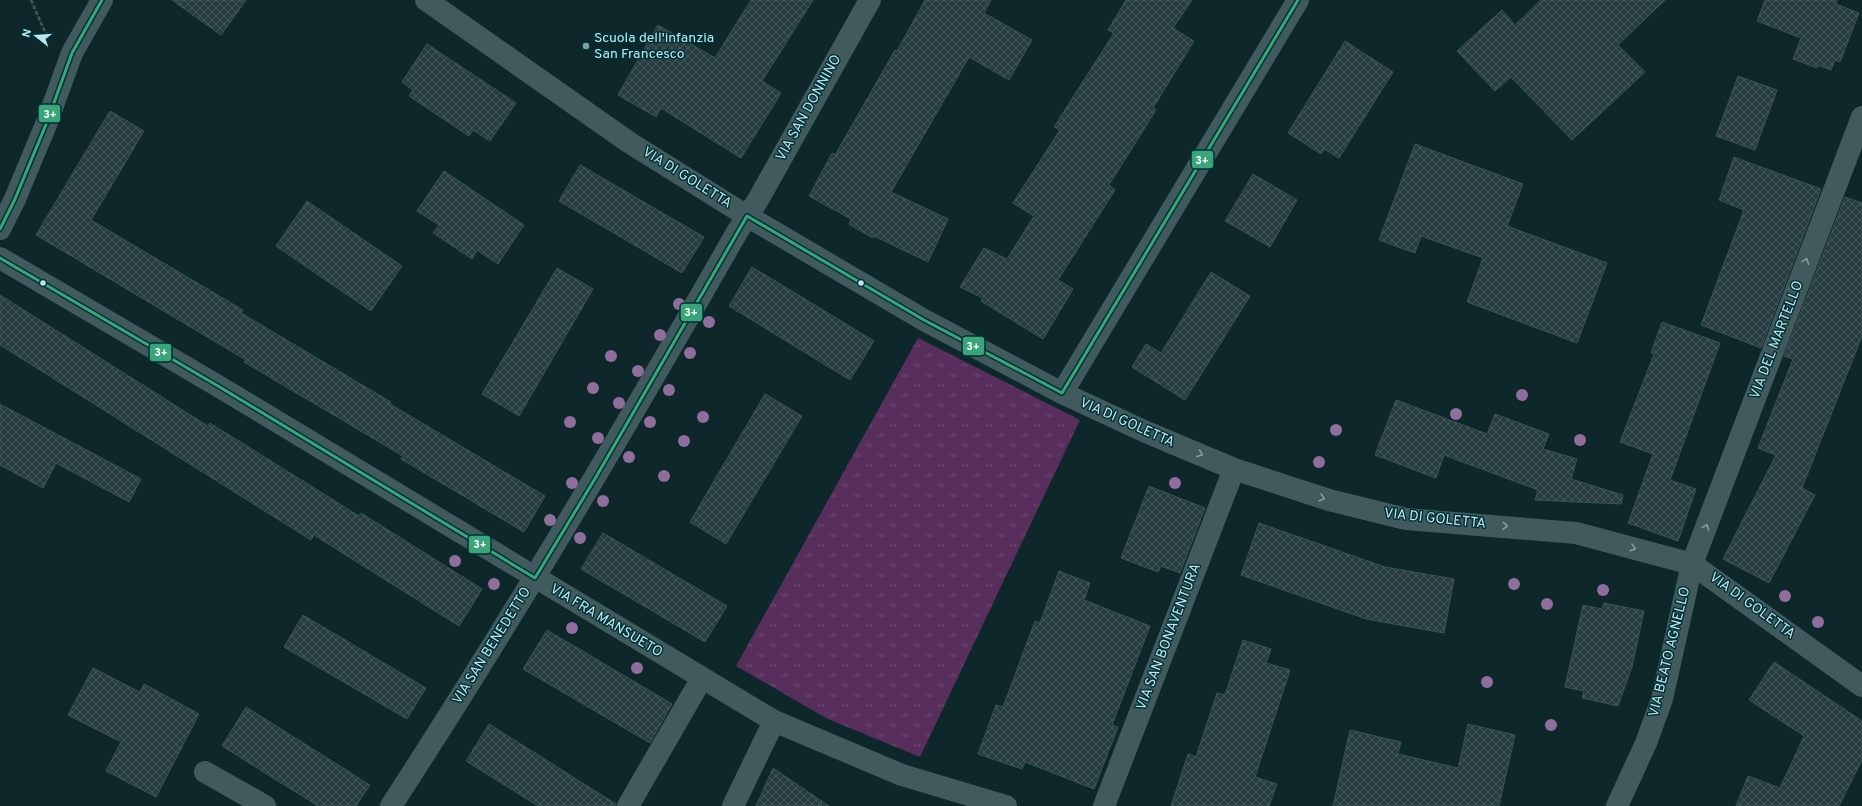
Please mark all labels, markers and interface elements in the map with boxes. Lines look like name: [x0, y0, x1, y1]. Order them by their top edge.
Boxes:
north arrow: [16, 16, 56, 56]
text: N: [20, 28, 35, 39]
place label: Scuola dell'infanzia San Francesco: [594, 30, 714, 63]
marker: Scuola dell'infanzia San Francesco: [581, 41, 591, 51]
street label: VIA SAN DONNINO: [773, 52, 845, 164]
line badge: 3+: [38, 104, 61, 123]
text: 3+: [43, 108, 57, 122]
street label: VIA DI GOLETTA: [639, 144, 735, 212]
line badge: 3+: [1191, 150, 1214, 169]
text: 3+: [1195, 154, 1209, 168]
one-way arrow: [1802, 258, 1810, 265]
unlabelled marker: [38, 278, 48, 288]
unlabelled marker: [856, 278, 866, 288]
street label: VIA DEL MARTELLO: [1747, 279, 1807, 401]
line badge: 3+: [680, 303, 703, 322]
text: 3+: [684, 306, 698, 320]
line badge: 3+: [962, 336, 985, 356]
text: 3+: [966, 340, 980, 354]
line badge: 3+: [149, 343, 172, 362]
text: 3+: [154, 346, 168, 360]
street label: VIA DI GOLETTA: [1077, 394, 1177, 452]
one-way arrow: [1196, 450, 1203, 458]
one-way arrow: [1319, 493, 1326, 502]
street label: VIA DI GOLETTA: [1383, 505, 1487, 533]
one-way arrow: [1502, 522, 1508, 531]
one-way arrow: [1701, 524, 1709, 531]
line badge: 3+: [468, 535, 491, 554]
text: 3+: [473, 538, 487, 552]
one-way arrow: [1629, 543, 1636, 552]
street label: VIA SAN BONAVENTURA: [1133, 561, 1205, 713]
street label: VIA DI GOLETTA: [1706, 569, 1798, 643]
street label: VIA FRA MANSUETO: [547, 581, 665, 661]
street label: VIA SAN BENEDETTO: [449, 584, 535, 708]
street label: VIA BEATO AGNELLO: [1646, 585, 1694, 719]

